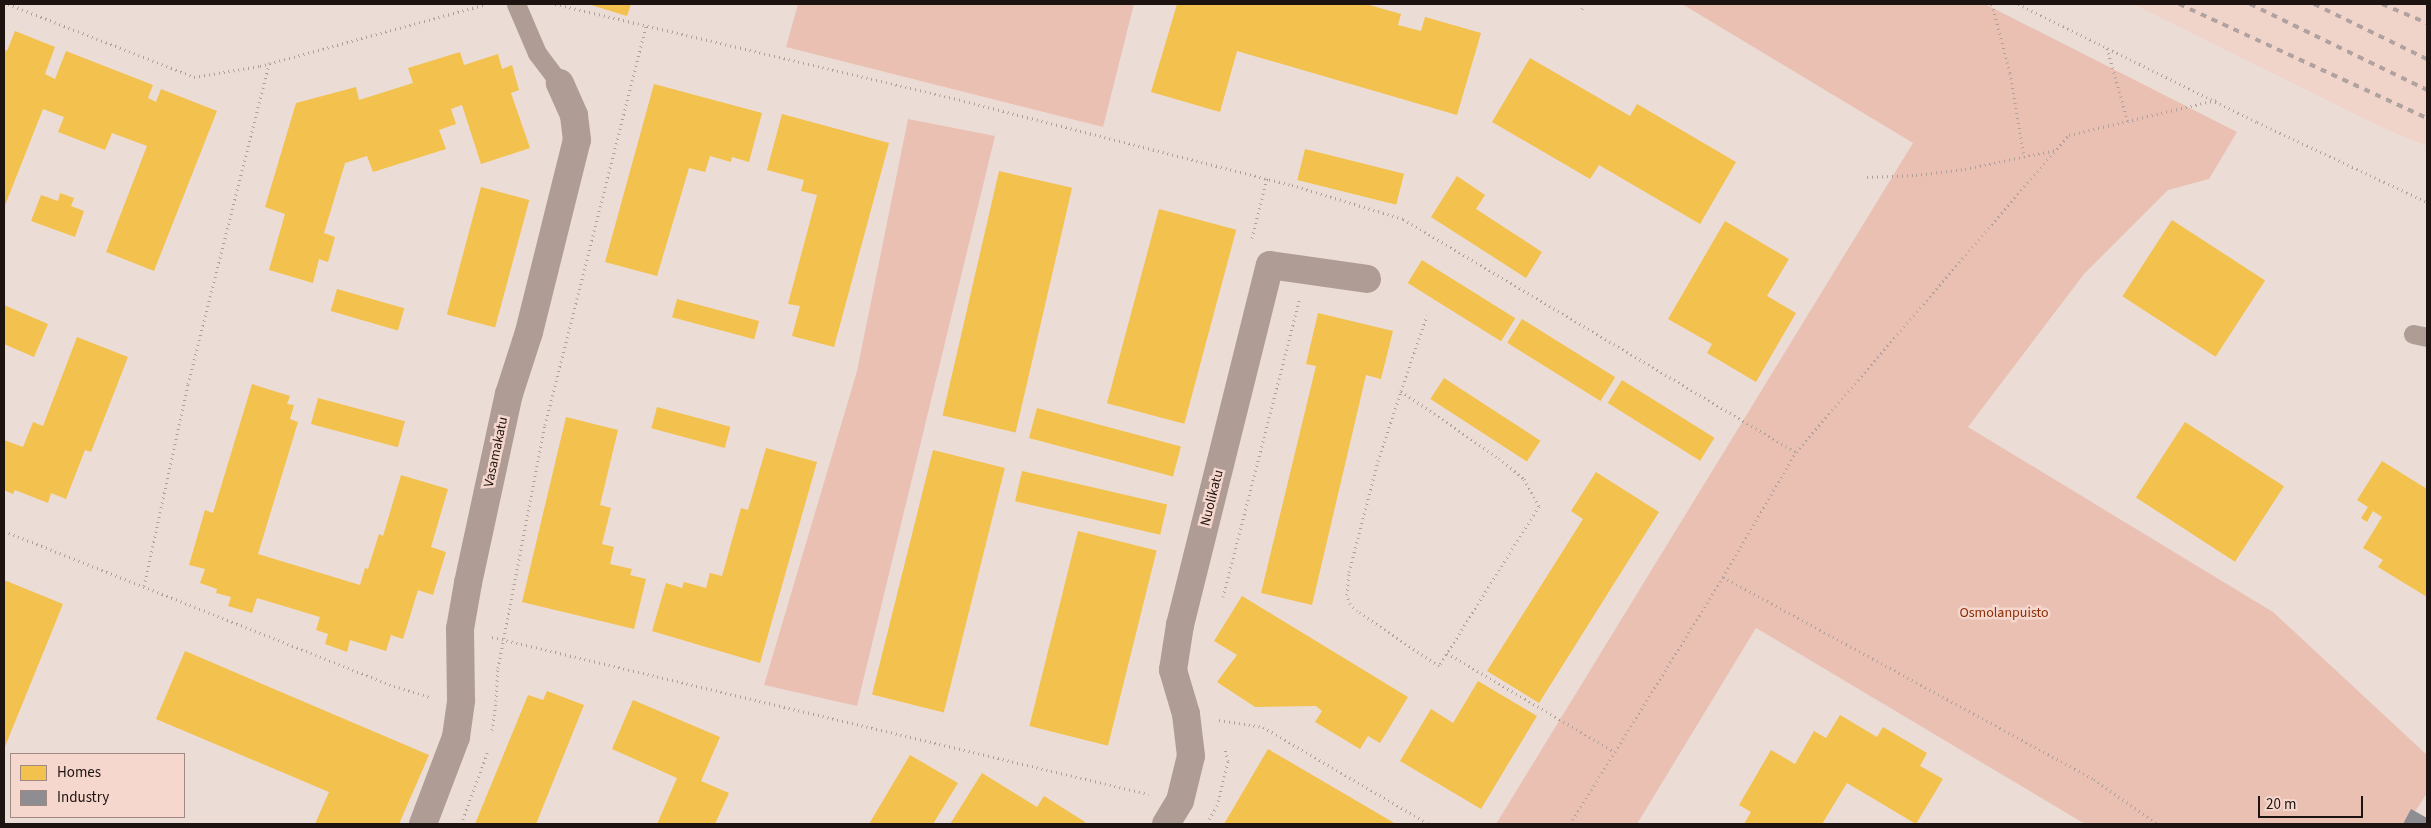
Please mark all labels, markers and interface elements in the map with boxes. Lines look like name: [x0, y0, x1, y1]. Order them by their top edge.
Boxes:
street label: Vasamakatu: [480, 415, 512, 489]
street label: Nuolikatu: [1197, 468, 1227, 528]
park label: Osmolanpuisto: [1959, 605, 2049, 621]
legend: [10, 753, 185, 818]
text: Homes: [57, 762, 101, 783]
scale bar: [2261, 786, 2366, 818]
text: Industry: [57, 787, 109, 808]
text: 20 m: [2266, 794, 2296, 815]

